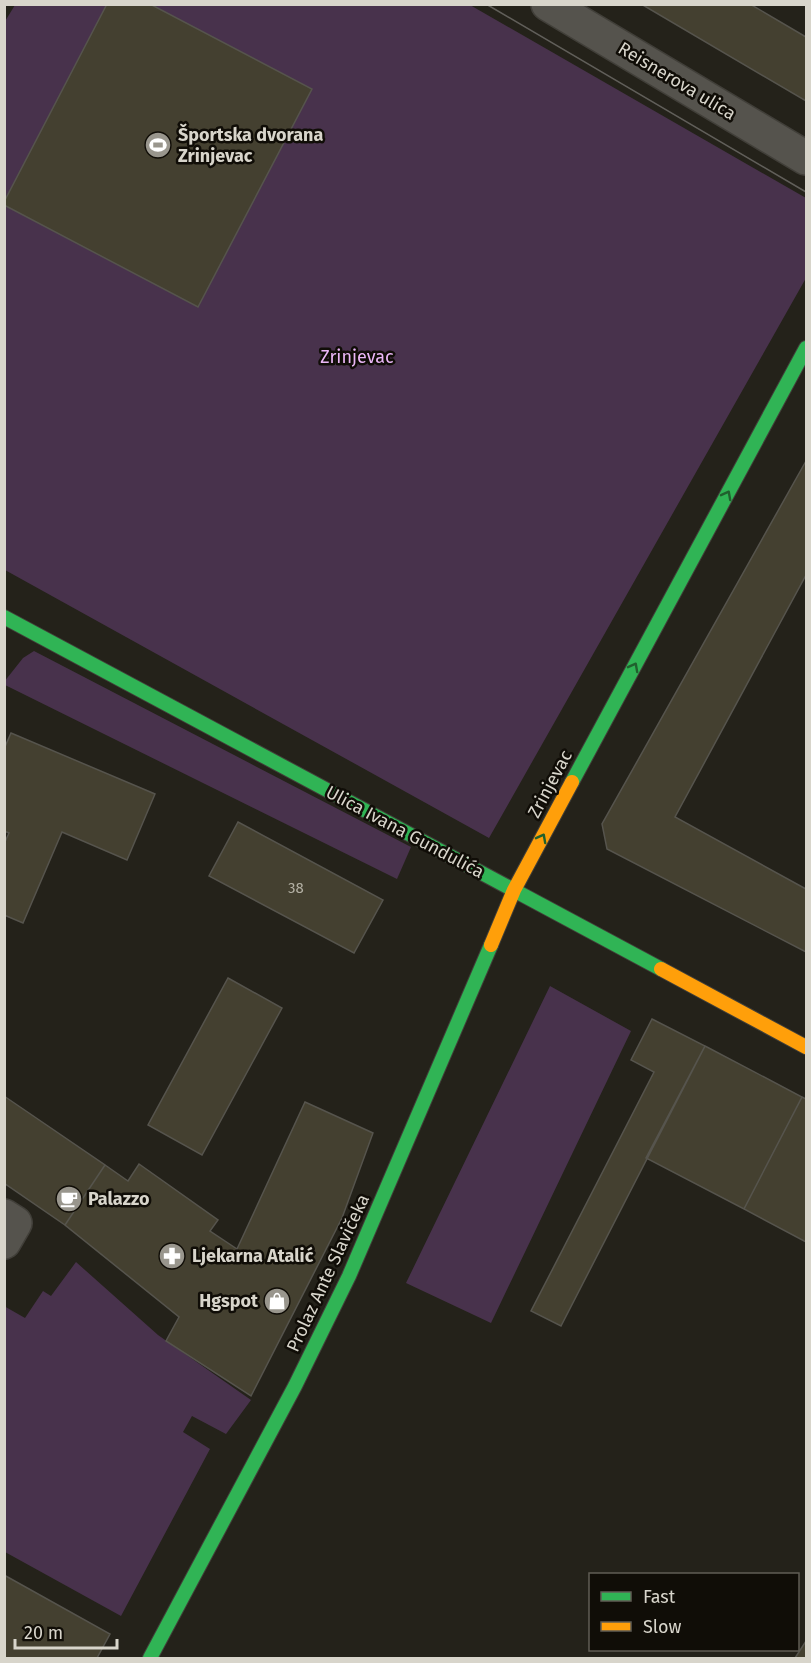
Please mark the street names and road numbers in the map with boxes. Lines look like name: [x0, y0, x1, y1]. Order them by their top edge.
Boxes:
street label: Reisnerova ulica: [614, 37, 740, 125]
street label: Zrinjevac: [523, 746, 577, 822]
street label: Ulica Ivana Gundulića: [322, 781, 488, 883]
street label: Prolaz Ante Slavičeka: [282, 1191, 374, 1355]

